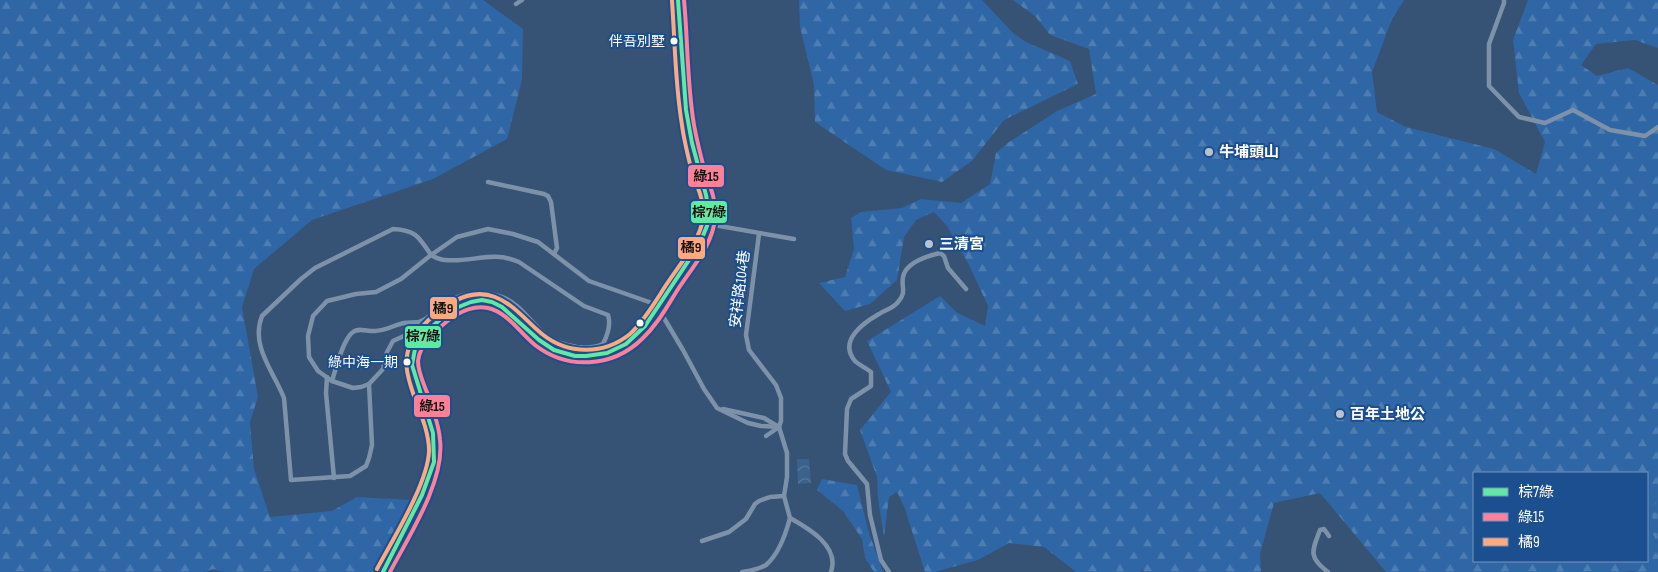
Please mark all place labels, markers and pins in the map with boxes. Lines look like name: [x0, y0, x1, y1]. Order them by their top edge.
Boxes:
place label: 伴吾別墅: [609, 33, 665, 50]
marker: 伴吾別墅: [669, 36, 679, 46]
place label: 牛埔頭山: [1219, 143, 1279, 162]
marker: 牛埔頭山: [1203, 146, 1215, 158]
place label: 三清宮: [939, 235, 984, 254]
marker: 三清宮: [923, 238, 935, 250]
unlabelled marker: [635, 318, 645, 328]
place label: 綠中海一期: [328, 354, 398, 371]
marker: 綠中海一期: [402, 357, 412, 367]
place label: 百年土地公: [1350, 405, 1425, 424]
marker: 百年土地公: [1334, 408, 1346, 420]

